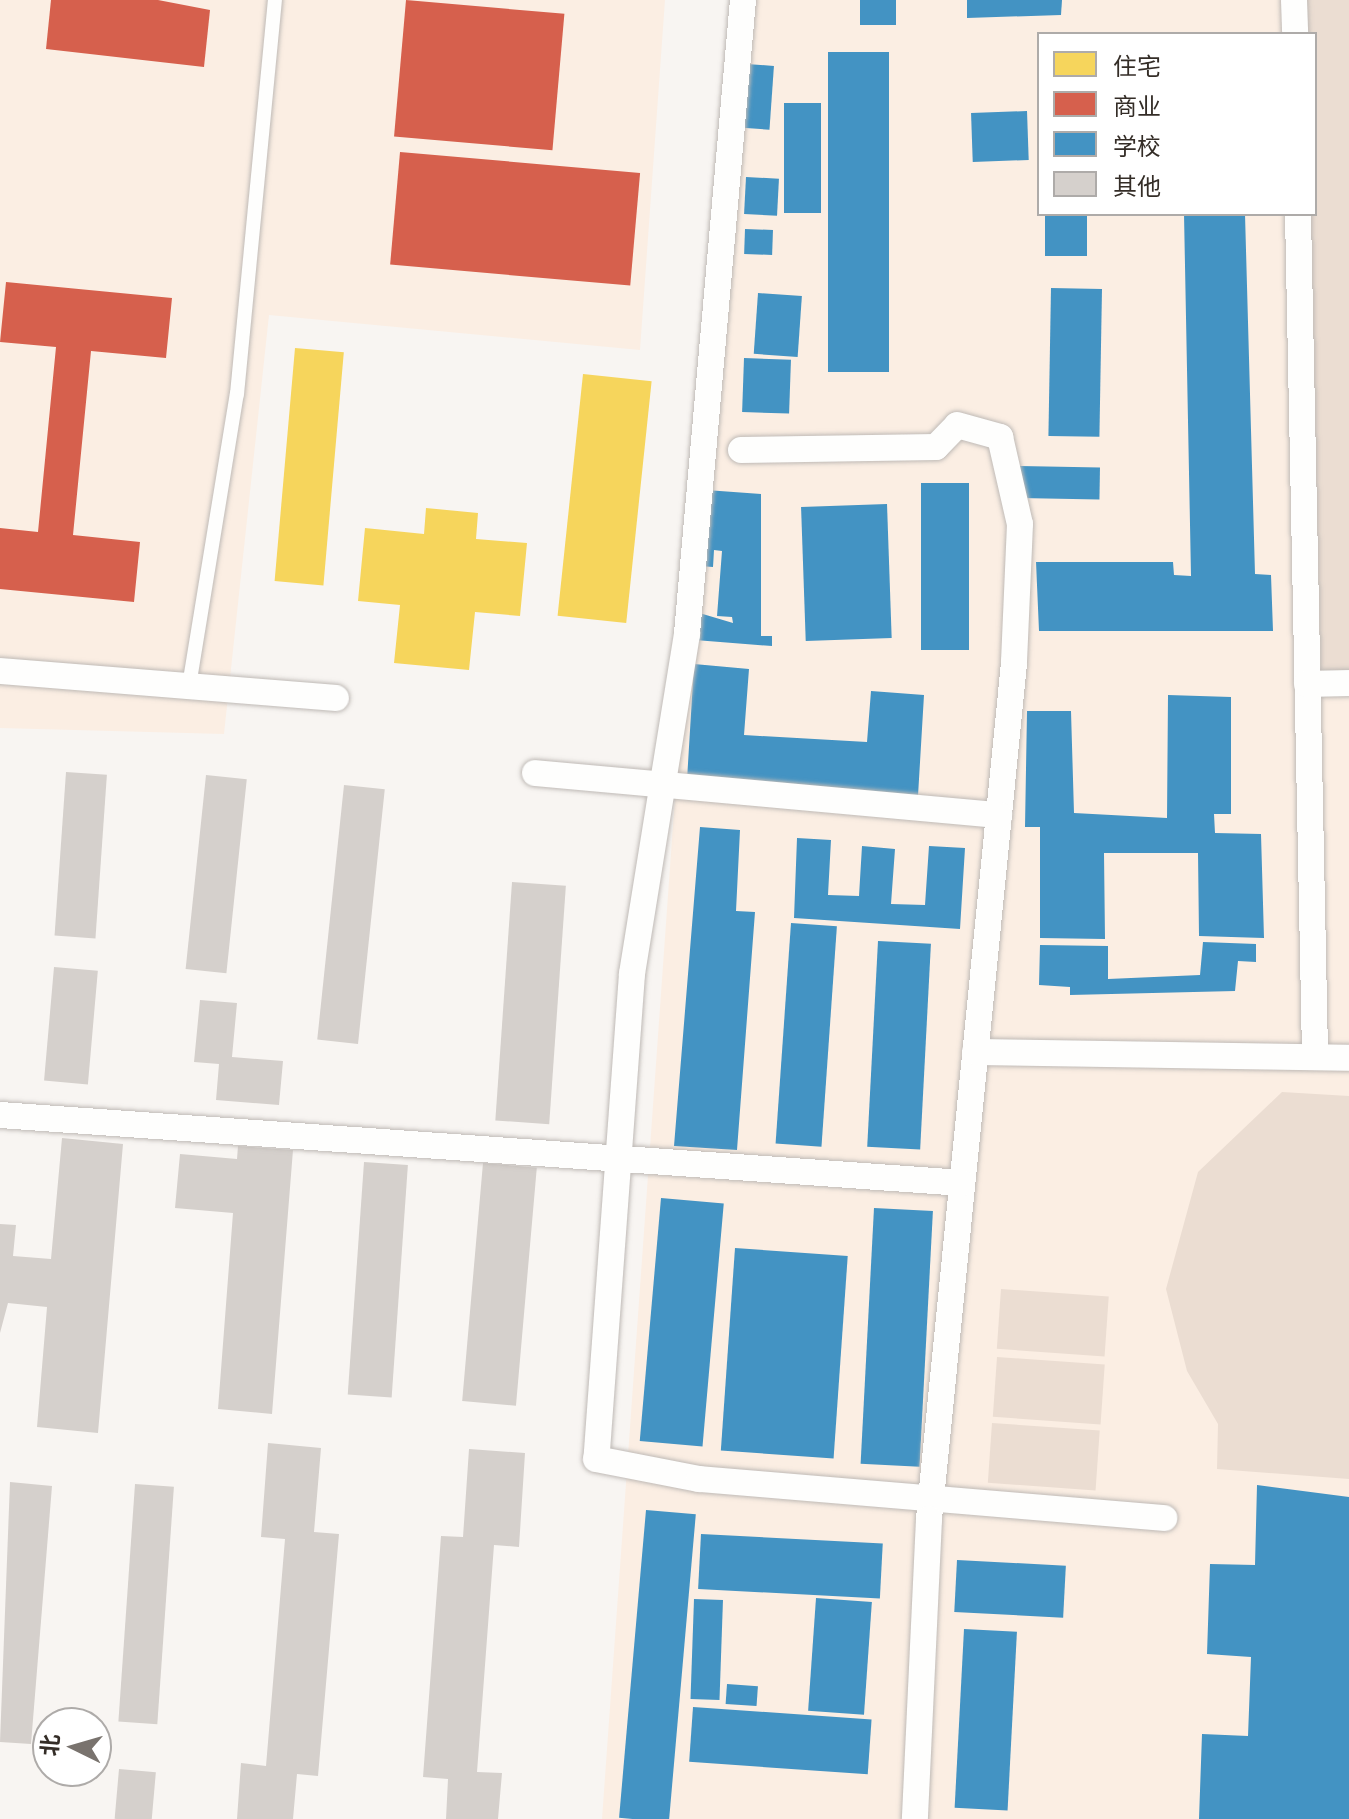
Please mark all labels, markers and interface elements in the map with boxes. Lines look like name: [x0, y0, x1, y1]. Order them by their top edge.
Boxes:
legend: [1037, 32, 1317, 216]
text: 住宅: [1113, 51, 1161, 82]
text: 商业: [1113, 91, 1161, 122]
text: 学校: [1113, 131, 1161, 162]
text: 其他: [1113, 171, 1161, 202]
north arrow: [32, 1707, 112, 1787]
text: 北: [35, 1733, 65, 1757]

